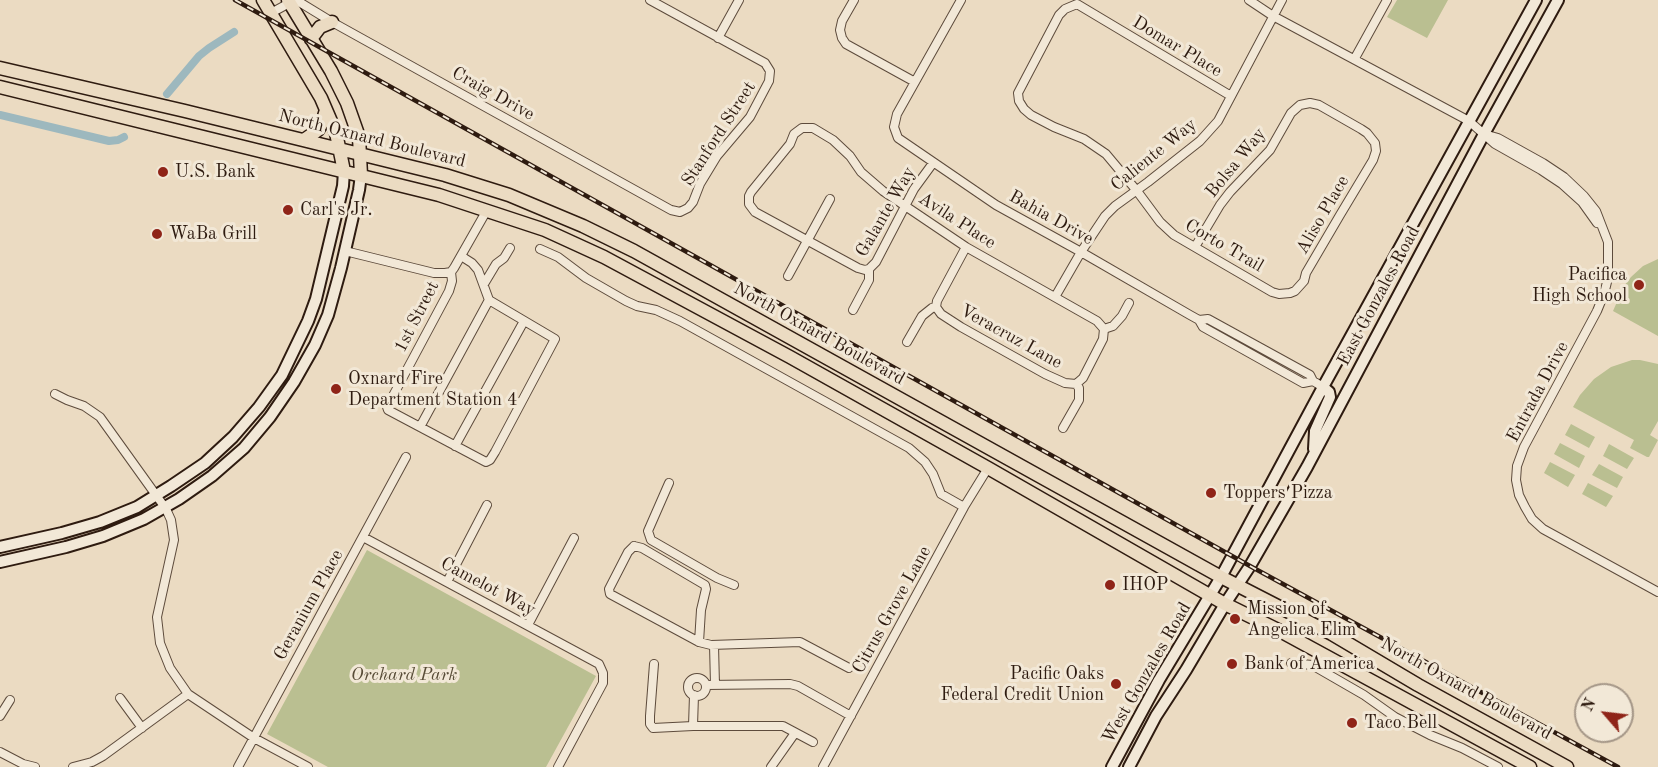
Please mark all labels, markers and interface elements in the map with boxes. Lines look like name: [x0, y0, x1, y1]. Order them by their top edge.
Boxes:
street label: Domar Place: [1128, 12, 1226, 82]
street label: Craig Drive: [448, 62, 538, 126]
street label: Stanford Street: [677, 78, 761, 190]
street label: North Oxnard Boulevard: [276, 105, 468, 173]
street label: Caliente Way: [1107, 114, 1201, 196]
street label: Bolsa Way: [1201, 124, 1271, 202]
place label: U.S. Bank: [175, 161, 256, 183]
street label: Galante Way: [851, 163, 921, 261]
marker: U.S. Bank: [156, 165, 170, 179]
street label: Aliso Place: [1292, 172, 1354, 258]
street label: Bahia Drive: [1005, 186, 1097, 250]
street label: Avila Place: [914, 188, 1000, 254]
place label: Carl's Jr.: [300, 199, 373, 221]
marker: Carl's Jr.: [281, 203, 295, 217]
street label: Corto Trail: [1181, 215, 1267, 277]
place label: WaBa Grill: [169, 223, 257, 245]
street label: East Gonzales Road: [1333, 223, 1425, 369]
marker: WaBa Grill: [150, 227, 164, 241]
place label: Pacifica High School: [1532, 264, 1627, 306]
street label: 1st Street: [390, 278, 444, 356]
street label: North Oxnard Boulevard: [730, 278, 908, 390]
marker: Pacifica High School: [1632, 278, 1646, 292]
street label: Veracruz Lane: [956, 300, 1066, 374]
street label: Entrada Drive: [1502, 338, 1574, 446]
place label: Oxnard Fire Department Station 4: [348, 368, 517, 410]
marker: Oxnard Fire Department Station 4: [329, 382, 343, 396]
place label: Toppers Pizza: [1223, 482, 1333, 504]
marker: Toppers Pizza: [1204, 486, 1218, 500]
street label: Citrus Grove Lane: [848, 542, 936, 678]
street label: Geranium Place: [270, 546, 348, 664]
street label: Camelot Way: [437, 553, 539, 621]
place label: IHOP: [1122, 574, 1168, 596]
marker: IHOP: [1103, 578, 1117, 592]
place label: Mission of Angelica Elim: [1247, 598, 1356, 640]
street label: West Gonzales Road: [1098, 599, 1196, 747]
marker: Mission of Angelica Elim: [1228, 612, 1242, 626]
street label: North Oxnard Boulevard: [1377, 633, 1555, 745]
place label: Bank of America: [1244, 653, 1375, 675]
marker: Bank of America: [1225, 657, 1239, 671]
place label: Pacific Oaks Federal Credit Union: [940, 663, 1104, 706]
park label: Orchard Park: [351, 664, 457, 686]
marker: Pacific Oaks Federal Credit Union: [1109, 677, 1123, 691]
north arrow: [1574, 683, 1634, 743]
text: N: [1580, 696, 1600, 715]
place label: Taco Bell: [1364, 712, 1437, 734]
marker: Taco Bell: [1345, 716, 1359, 730]

